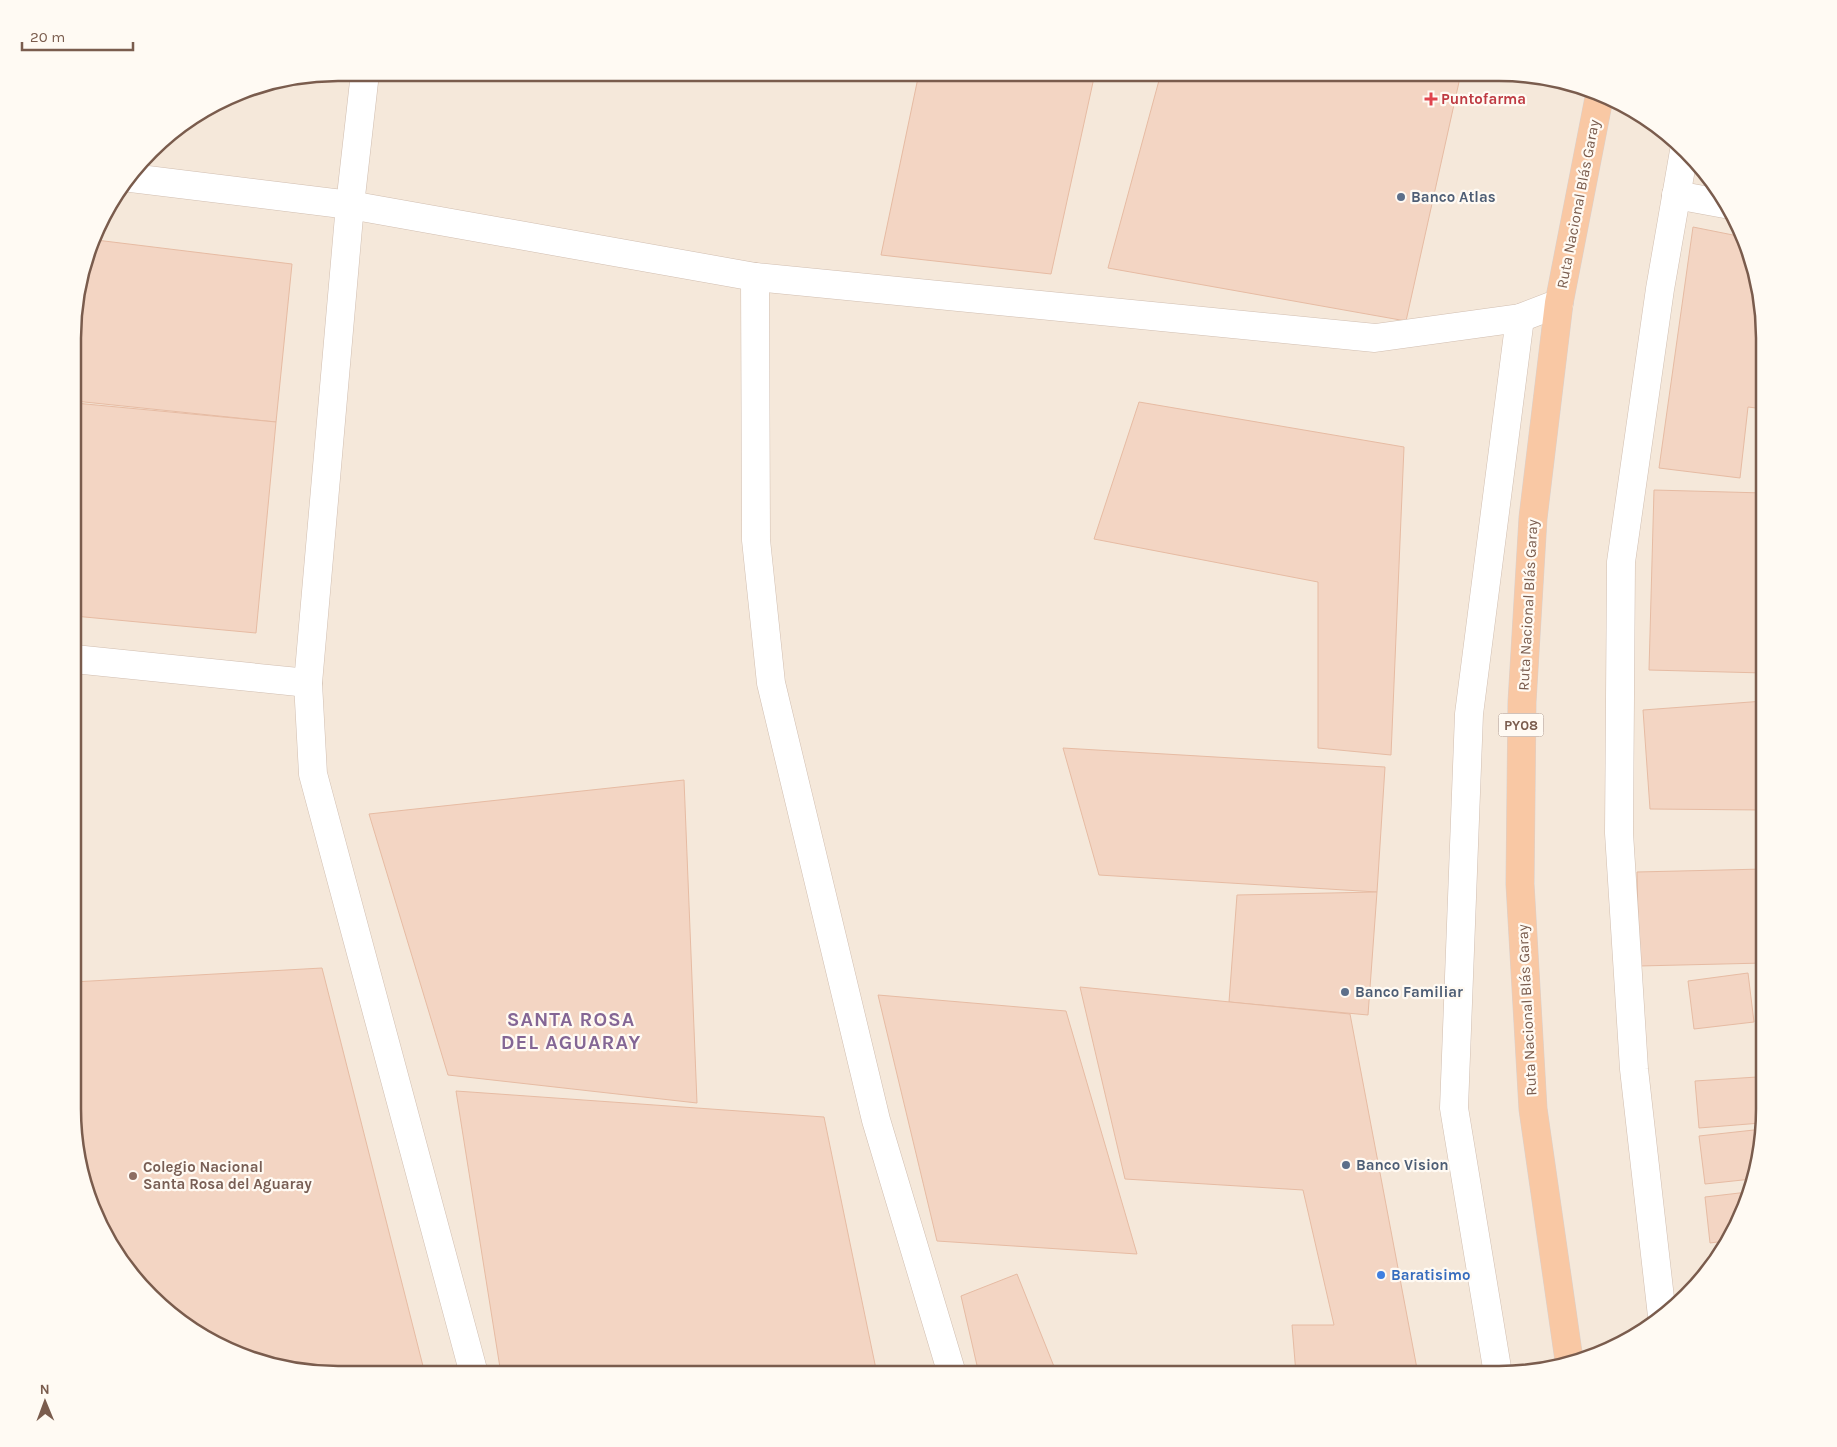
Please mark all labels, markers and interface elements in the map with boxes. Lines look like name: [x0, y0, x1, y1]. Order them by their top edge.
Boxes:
scale bar: [22, 20, 134, 52]
text: 20 m: [30, 28, 65, 46]
place label: Puntofarma: [1441, 90, 1526, 108]
marker: Puntofarma: [1425, 93, 1437, 105]
street label: Ruta Nacional Blás Garay: [1553, 118, 1603, 290]
place label: Banco Atlas: [1411, 188, 1496, 206]
marker: Banco Atlas: [1395, 191, 1407, 203]
street label: Ruta Nacional Blás Garay: [1515, 519, 1541, 691]
road number: PY08: [1498, 714, 1544, 736]
street label: Ruta Nacional Blás Garay: [1514, 924, 1540, 1096]
place label: Banco Familiar: [1355, 983, 1463, 1001]
marker: Banco Familiar: [1339, 986, 1351, 998]
district label: SANTA ROSA DEL AGUARAY: [501, 1008, 641, 1054]
place label: Banco Vision: [1356, 1156, 1449, 1174]
place label: Colegio Nacional Santa Rosa del Aguaray: [143, 1158, 312, 1193]
marker: Banco Vision: [1340, 1159, 1352, 1171]
marker: Colegio Nacional Santa Rosa del Aguaray: [127, 1170, 139, 1182]
place label: Baratisimo: [1391, 1266, 1471, 1284]
marker: Baratisimo: [1375, 1269, 1387, 1281]
north arrow: [20, 1377, 70, 1427]
text: N: [40, 1381, 50, 1398]

